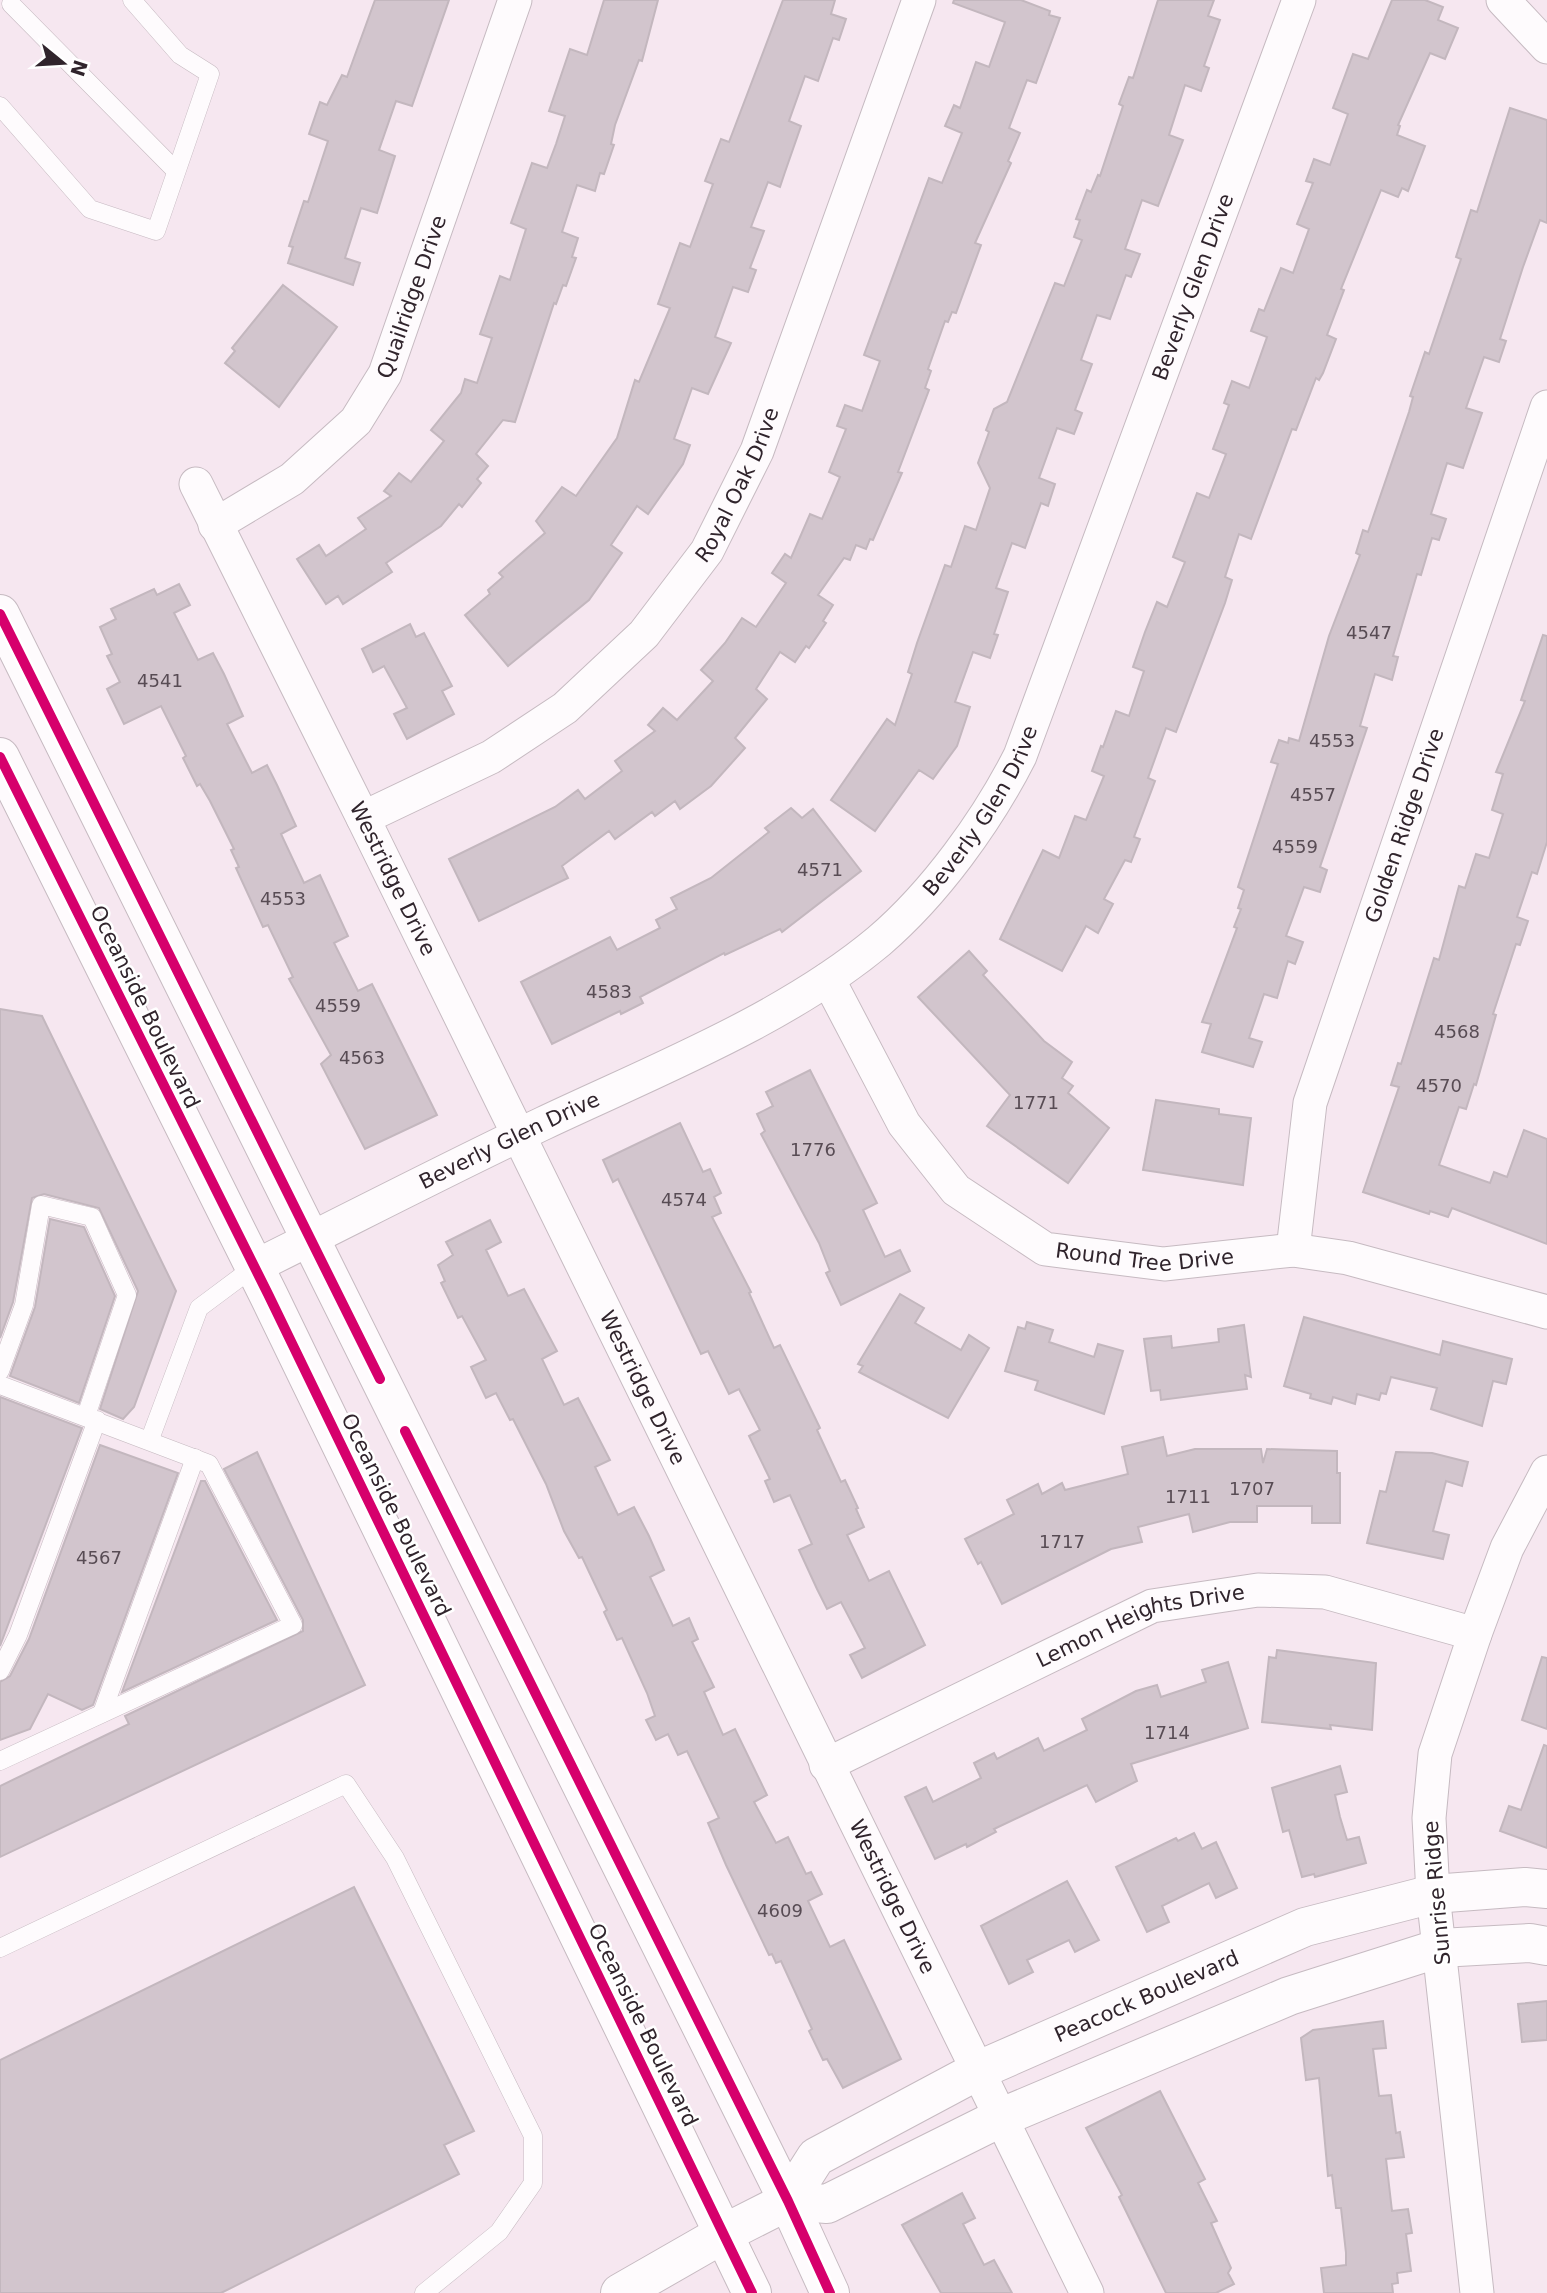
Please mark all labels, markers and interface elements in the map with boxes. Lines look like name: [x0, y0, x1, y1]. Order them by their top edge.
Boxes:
north arrow: [28, 28, 98, 98]
text: N: [66, 57, 92, 79]
street label: Beverly Glen Drive: [1148, 190, 1239, 384]
street label: Quailridge Drive: [372, 212, 451, 382]
street label: Royal Oak Drive: [691, 404, 784, 567]
house number: 4547: [1346, 622, 1392, 643]
house number: 4541: [137, 670, 183, 691]
street label: Beverly Glen Drive: [918, 722, 1042, 901]
street label: Golden Ridge Drive: [1360, 725, 1449, 926]
house number: 4553: [1309, 730, 1355, 751]
house number: 4557: [1290, 784, 1336, 805]
street label: Westridge Drive: [345, 798, 441, 960]
house number: 4559: [1272, 836, 1318, 857]
house number: 4571: [797, 859, 843, 880]
house number: 4553: [260, 888, 306, 909]
street label: Oceanside Boulevard: [85, 901, 205, 1113]
house number: 4583: [586, 981, 632, 1002]
house number: 4559: [315, 995, 361, 1016]
house number: 4568: [1434, 1021, 1480, 1042]
house number: 4563: [339, 1047, 385, 1068]
house number: 4570: [1416, 1075, 1462, 1096]
street label: Beverly Glen Drive: [415, 1087, 603, 1194]
house number: 1771: [1013, 1092, 1059, 1113]
house number: 1776: [790, 1139, 836, 1160]
house number: 4574: [661, 1189, 707, 1210]
street label: Round Tree Drive: [1054, 1238, 1235, 1276]
street label: Westridge Drive: [595, 1307, 690, 1469]
street label: Oceanside Boulevard: [336, 1409, 456, 1621]
house number: 1707: [1229, 1478, 1275, 1499]
house number: 1711: [1165, 1486, 1211, 1507]
house number: 1717: [1039, 1531, 1085, 1552]
house number: 4567: [76, 1547, 122, 1568]
street label: Lemon Heights Drive: [1033, 1580, 1246, 1672]
house number: 1714: [1144, 1722, 1190, 1743]
street label: Westridge Drive: [845, 1816, 940, 1978]
street label: Sunrise Ridge: [1419, 1820, 1455, 1966]
house number: 4609: [757, 1900, 803, 1921]
street label: Oceanside Boulevard: [583, 1919, 703, 2131]
street label: Peacock Boulevard: [1051, 1946, 1243, 2047]

